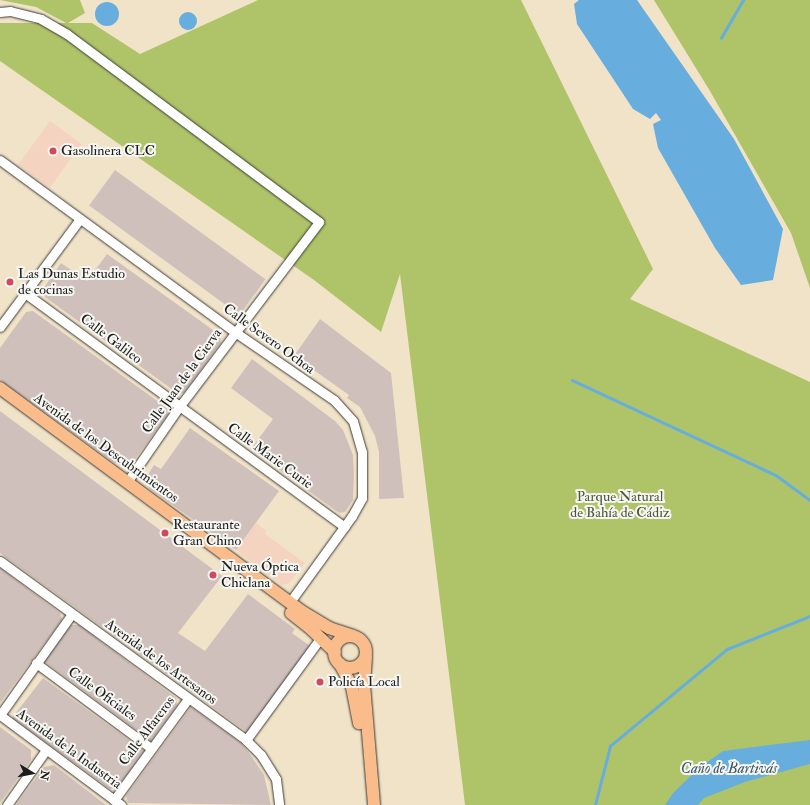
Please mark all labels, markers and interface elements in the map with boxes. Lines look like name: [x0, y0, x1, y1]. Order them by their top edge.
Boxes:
place label: Gasolinera CLC: [61, 143, 155, 159]
marker: Gasolinera CLC: [48, 146, 58, 156]
place label: Las Dunas Estudio de cocinas: [18, 266, 125, 298]
marker: Las Dunas Estudio de cocinas: [5, 277, 15, 287]
street label: Calle Severo Ochoa: [220, 300, 318, 378]
street label: Calle Galileo: [77, 310, 145, 368]
street label: Calle Juan de la Cierva: [138, 325, 226, 437]
street label: Avenida de los Descubrimientos: [30, 390, 182, 506]
street label: Calle Marie Curie: [224, 420, 316, 492]
park label: Parque Natural de Bahía de Cádiz: [570, 489, 670, 522]
place label: Restaurante Gran Chino: [173, 517, 241, 550]
marker: Restaurante Gran Chino: [160, 528, 170, 538]
place label: Nueva Óptica Chiclana: [221, 559, 299, 592]
marker: Nueva Óptica Chiclana: [208, 570, 218, 580]
street label: Avenida de los Artesanos: [102, 616, 220, 708]
street label: Calle Oficiales: [65, 664, 139, 724]
place label: Policía Local: [328, 674, 400, 690]
marker: Policía Local: [315, 677, 325, 687]
street label: Calle Alfareros: [116, 693, 178, 769]
street label: Avenida de la Industria: [13, 705, 125, 793]
north arrow: [12, 753, 52, 793]
water label: Caño de Bartivás: [681, 760, 777, 778]
text: N: [37, 769, 52, 781]

